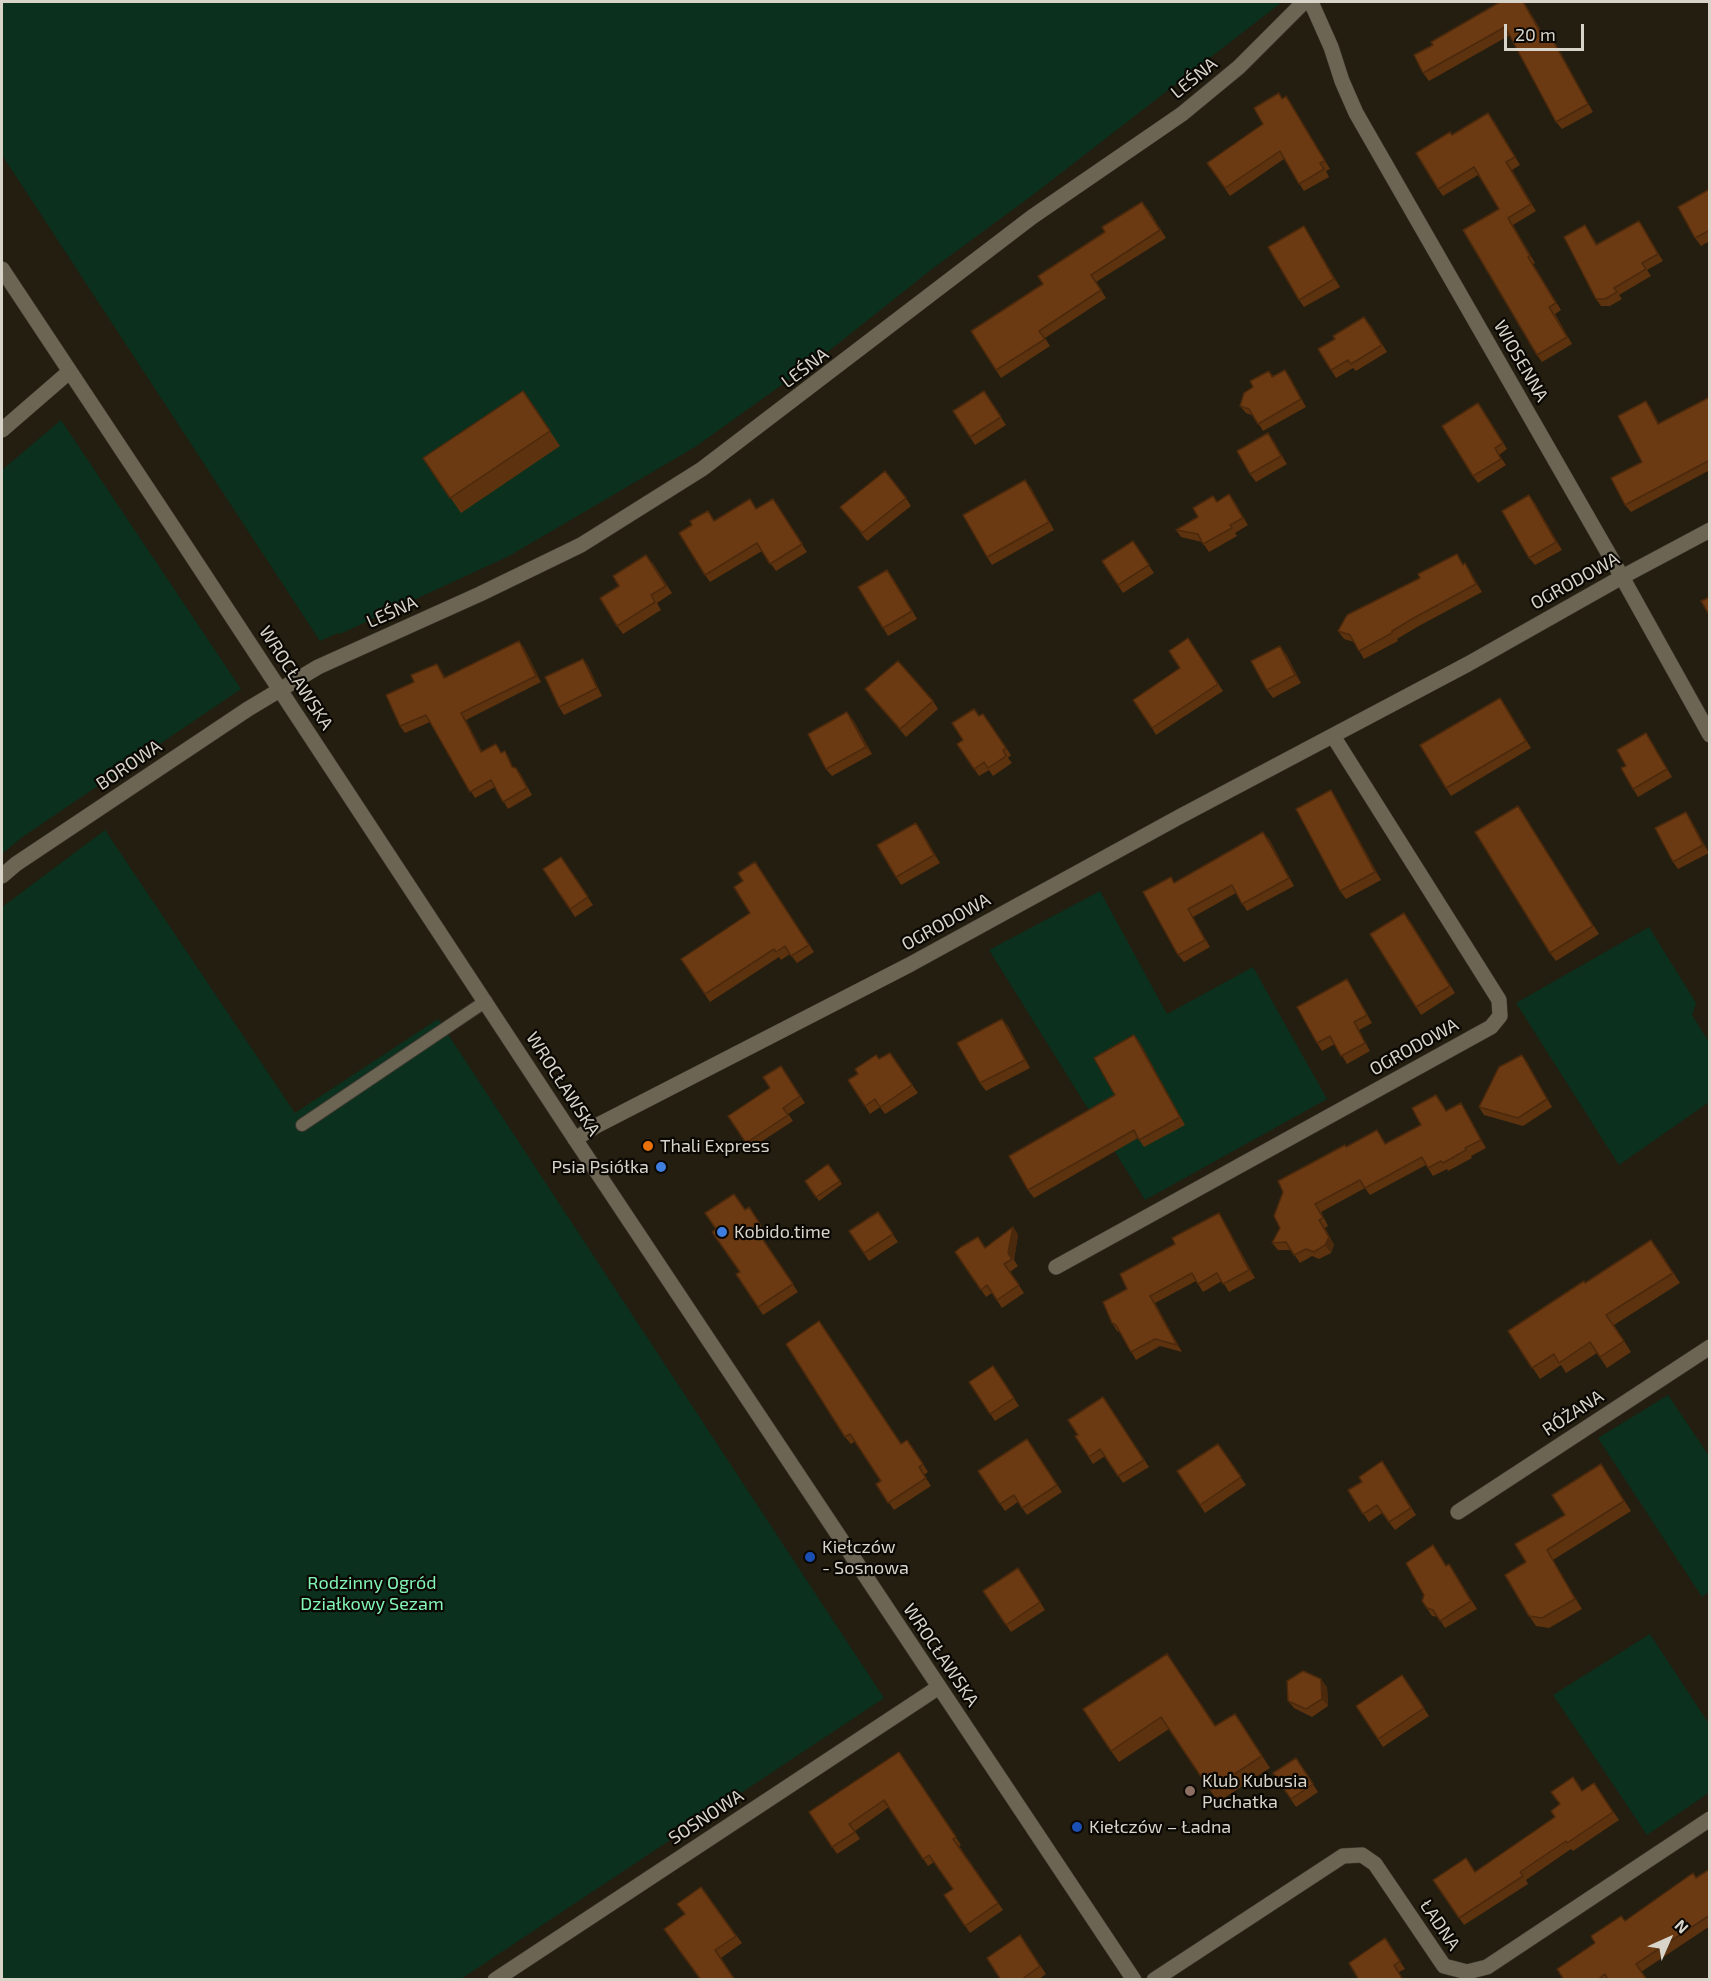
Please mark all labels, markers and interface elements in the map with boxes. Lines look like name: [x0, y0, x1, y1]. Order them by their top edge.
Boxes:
scale bar: [1507, 12, 1586, 50]
text: 20 m: [1515, 23, 1556, 45]
street label: LEŚNA: [1166, 53, 1222, 103]
street label: WIOSENNA: [1489, 316, 1553, 406]
street label: LEŚNA: [777, 343, 833, 393]
street label: OGRODOWA: [1527, 548, 1623, 614]
street label: LEŚNA: [363, 591, 421, 633]
street label: WROCŁAWSKA: [254, 622, 338, 734]
street label: BOROWA: [92, 735, 166, 795]
street label: OGRODOWA: [898, 889, 994, 955]
street label: OGRODOWA: [1366, 1014, 1462, 1080]
street label: WROCŁAWSKA: [521, 1028, 605, 1140]
place label: Thali Express: [660, 1135, 770, 1157]
marker: Thali Express: [641, 1139, 655, 1153]
place label: Psia Psiółka: [551, 1156, 649, 1178]
marker: Psia Psiółka: [654, 1160, 668, 1174]
place label: Kobido.time: [734, 1221, 831, 1243]
marker: Kobido.time: [715, 1225, 729, 1239]
street label: RÓŻANA: [1538, 1385, 1608, 1441]
place label: Kiełczów - Sosnowa: [822, 1536, 909, 1578]
marker: Kiełczów - Sosnowa: [803, 1550, 817, 1564]
park label: Rodzinny Ogród Działkowy Sezam: [300, 1572, 444, 1614]
street label: WROCŁAWSKA: [899, 1599, 983, 1711]
place label: Klub Kubusia Puchatka: [1202, 1770, 1307, 1812]
marker: Klub Kubusia Puchatka: [1183, 1784, 1197, 1798]
street label: SOSNOWA: [665, 1785, 747, 1849]
place label: Kiełczów – Ładna: [1089, 1816, 1231, 1838]
marker: Kiełczów – Ładna: [1070, 1820, 1084, 1834]
street label: ŁADNA: [1415, 1896, 1465, 1954]
north arrow: [1639, 1909, 1699, 1969]
text: N: [1671, 1915, 1693, 1937]

